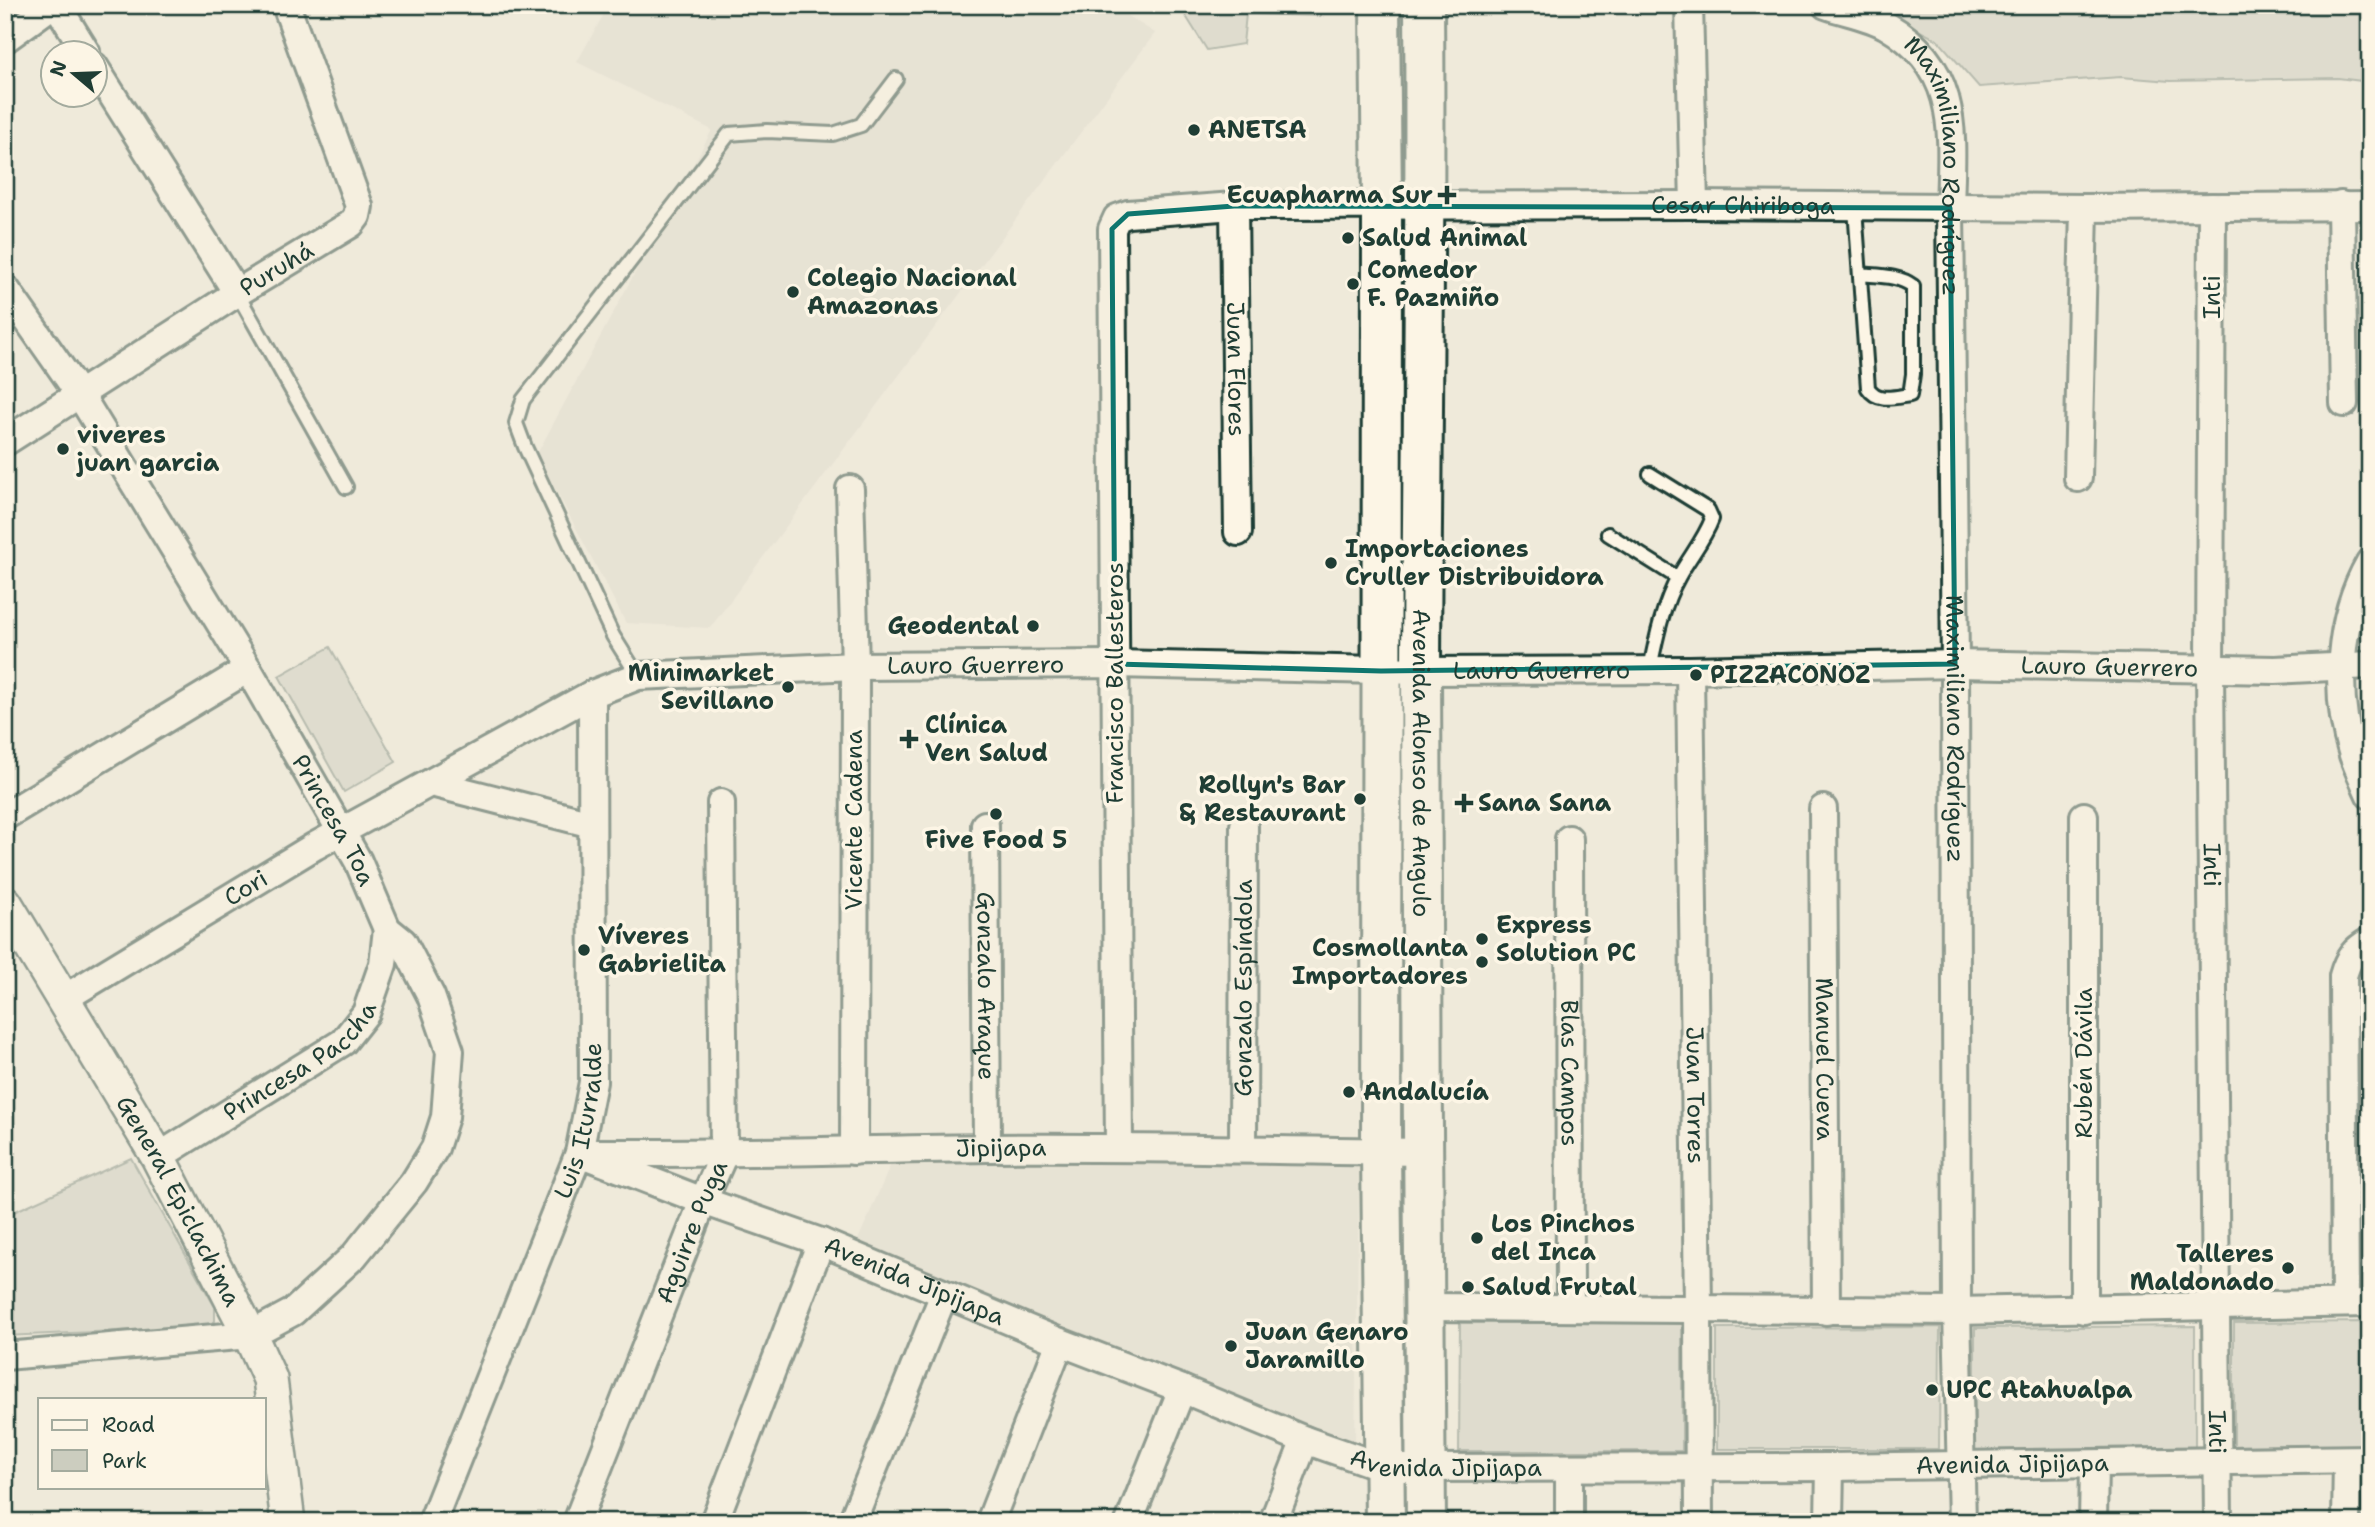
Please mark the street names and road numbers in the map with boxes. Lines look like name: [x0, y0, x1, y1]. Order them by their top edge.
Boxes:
street label: Maximiliano Rodríguez: [1897, 29, 1967, 296]
street label: Cesar Chiriboga: [1651, 189, 1835, 222]
street label: Puruhá: [234, 234, 320, 304]
street label: Inti: [2196, 275, 2228, 319]
street label: Juan Flores: [1219, 301, 1253, 437]
street label: Francisco Ballesteros: [1099, 562, 1131, 804]
street label: Maximiliano Rodríguez: [1938, 595, 1972, 863]
street label: Avenida Alonso de Angulo: [1405, 609, 1437, 917]
street label: Lauro Guerrero: [887, 648, 1064, 682]
street label: Lauro Guerrero: [2020, 649, 2198, 685]
street label: Lauro Guerrero: [1453, 654, 1630, 687]
street label: Vicente Cadena: [838, 730, 870, 910]
street label: Princesa Toa: [284, 749, 383, 891]
street label: Inti: [2196, 843, 2228, 887]
street label: Cori: [218, 862, 274, 914]
street label: Gonzalo Espíndola: [1227, 879, 1260, 1097]
street label: Gonzalo Araque: [969, 892, 1003, 1080]
street label: Manuel Cueva: [1808, 977, 1841, 1141]
street label: Rubén Dávila: [2068, 987, 2100, 1138]
street label: Princesa Paccha: [217, 999, 384, 1129]
street label: Blas Campos: [1553, 1000, 1586, 1146]
street label: Juan Torres: [1678, 1026, 1712, 1164]
street label: Luis Iturralde: [546, 1043, 609, 1204]
street label: General Epiclachima: [109, 1090, 248, 1312]
street label: Jipijapa: [955, 1132, 1047, 1165]
street label: Aguirre Puga: [648, 1155, 735, 1308]
street label: Avenida Jipijapa: [819, 1229, 1010, 1333]
street label: Inti: [2201, 1410, 2233, 1454]
street label: Avenida Jipijapa: [1346, 1441, 1542, 1484]
street label: Avenida Jipijapa: [1916, 1447, 2109, 1482]

